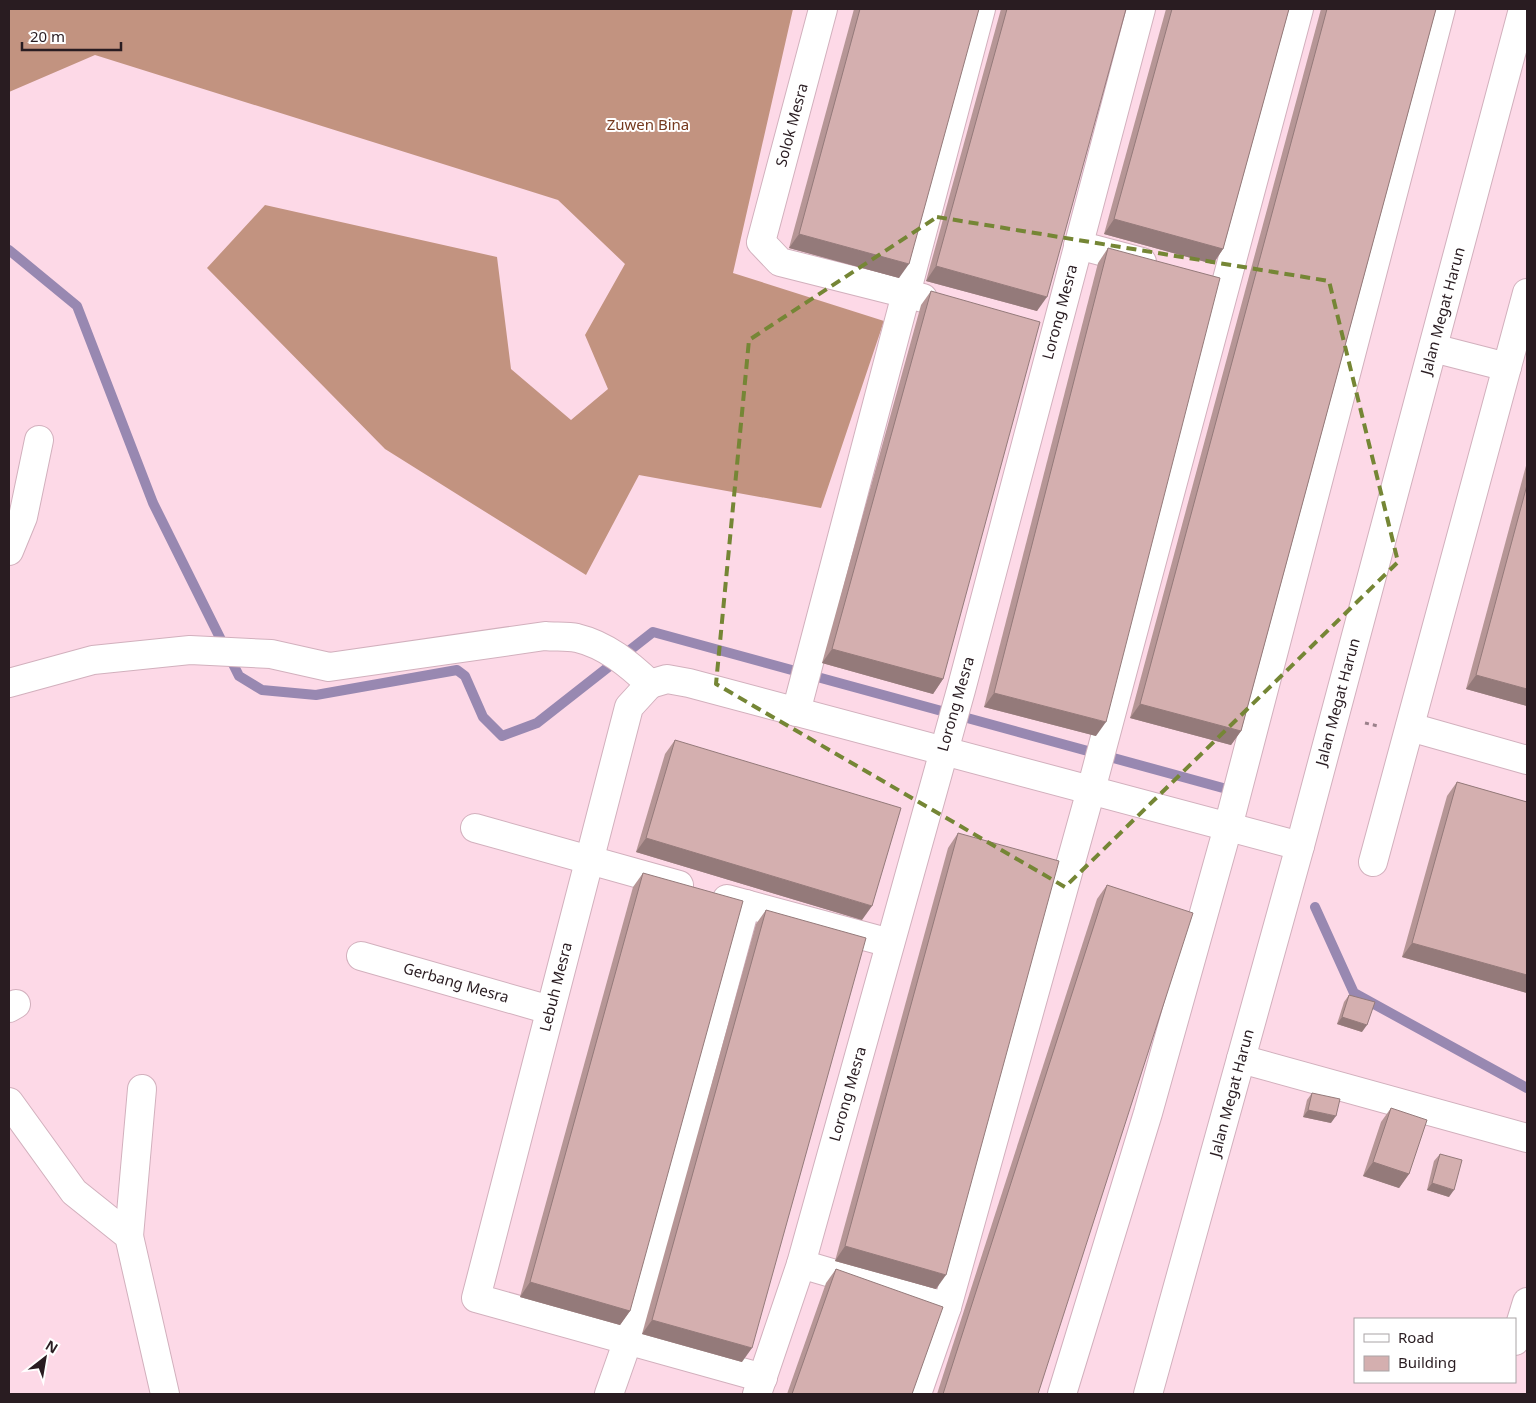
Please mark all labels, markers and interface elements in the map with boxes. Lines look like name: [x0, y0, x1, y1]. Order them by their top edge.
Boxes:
scale bar: [22, 20, 121, 52]
text: 20 m: [30, 26, 65, 46]
street label: Solok Mesra: [770, 81, 812, 169]
park label: Zuwen Bina: [607, 114, 689, 134]
street label: Jalan Megat Harun: [1415, 245, 1469, 379]
street label: Lorong Mesra: [1037, 262, 1081, 362]
street label: Jalan Megat Harun: [1310, 636, 1364, 770]
street label: Lorong Mesra: [932, 654, 978, 754]
street label: Lebuh Mesra: [534, 940, 576, 1034]
street label: Gerbang Mesra: [401, 957, 512, 1007]
street label: Jalan Megat Harun: [1204, 1027, 1258, 1161]
street label: Lorong Mesra: [824, 1044, 870, 1144]
legend: [1354, 1318, 1516, 1383]
text: Road: [1398, 1327, 1434, 1347]
north arrow: [20, 1333, 70, 1383]
text: N: [42, 1335, 62, 1358]
text: Building: [1398, 1352, 1456, 1372]

